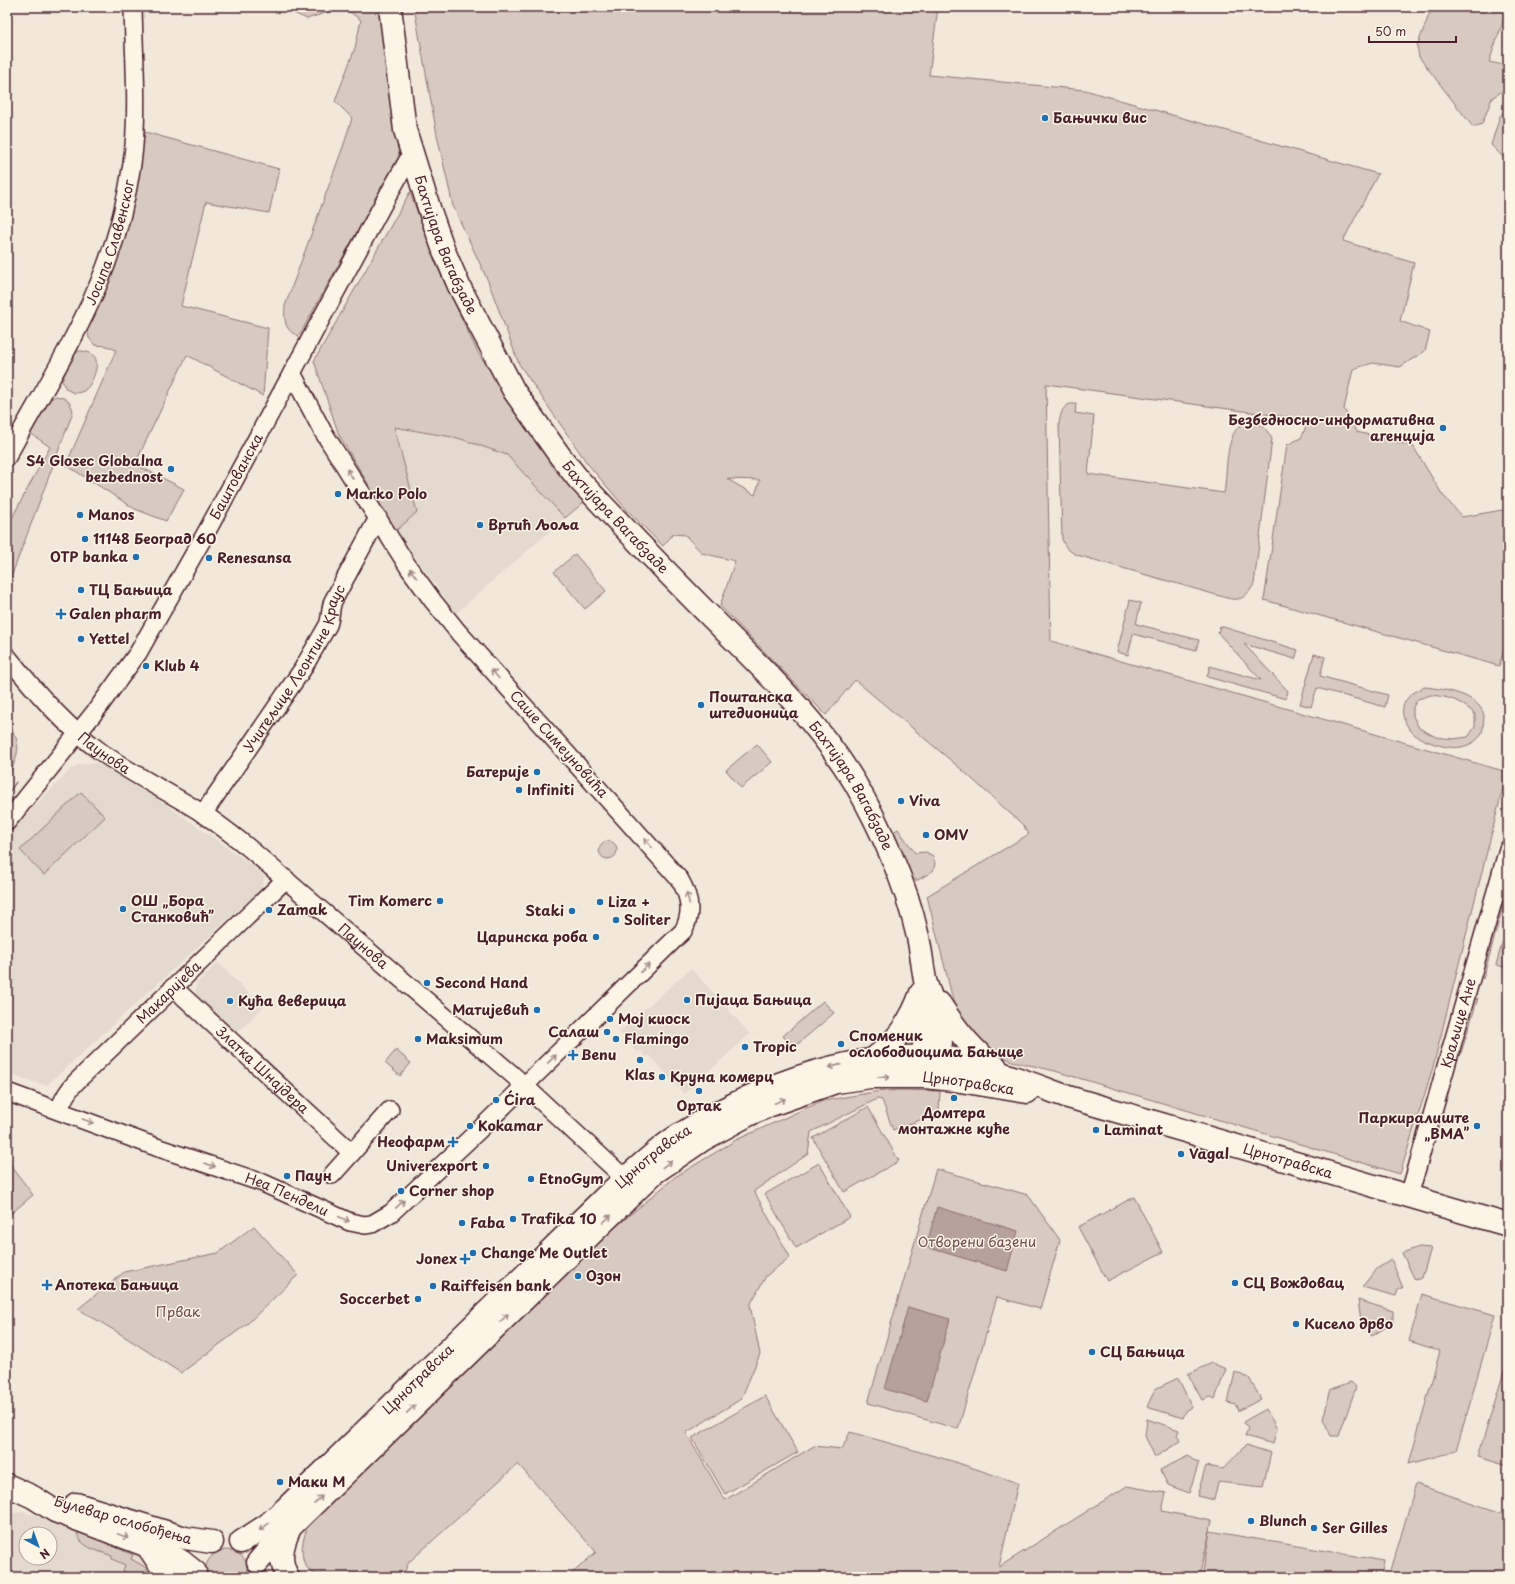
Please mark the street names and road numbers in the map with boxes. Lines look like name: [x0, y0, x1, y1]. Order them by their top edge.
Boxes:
street label: Бахтијара Вагабзаде: [410, 173, 483, 318]
street label: Јосипа Славенског: [80, 177, 139, 308]
street label: Баштованска: [204, 429, 268, 523]
street label: Бахтијара Вагабзаде: [558, 456, 674, 578]
street label: Учитељице Леонтине Краус: [238, 580, 350, 756]
street label: Саше Симеуновића: [505, 685, 614, 802]
street label: Бахтијара Вагабзаде: [804, 716, 899, 854]
street label: Паунова: [73, 727, 135, 779]
street label: Паунова: [334, 918, 393, 974]
street label: Макаријева: [131, 955, 206, 1028]
street label: Краљице Ане: [1435, 975, 1481, 1070]
street label: Златка Шнајдера: [211, 1020, 314, 1118]
street label: Црнотравска: [921, 1066, 1016, 1100]
street label: Црнотравска: [610, 1119, 695, 1193]
street label: Црнотравска: [1241, 1137, 1336, 1184]
street label: Неа Пендели: [243, 1167, 332, 1221]
street label: Црнотравска: [377, 1339, 458, 1419]
street label: Булевар ослобођења: [52, 1490, 195, 1549]

